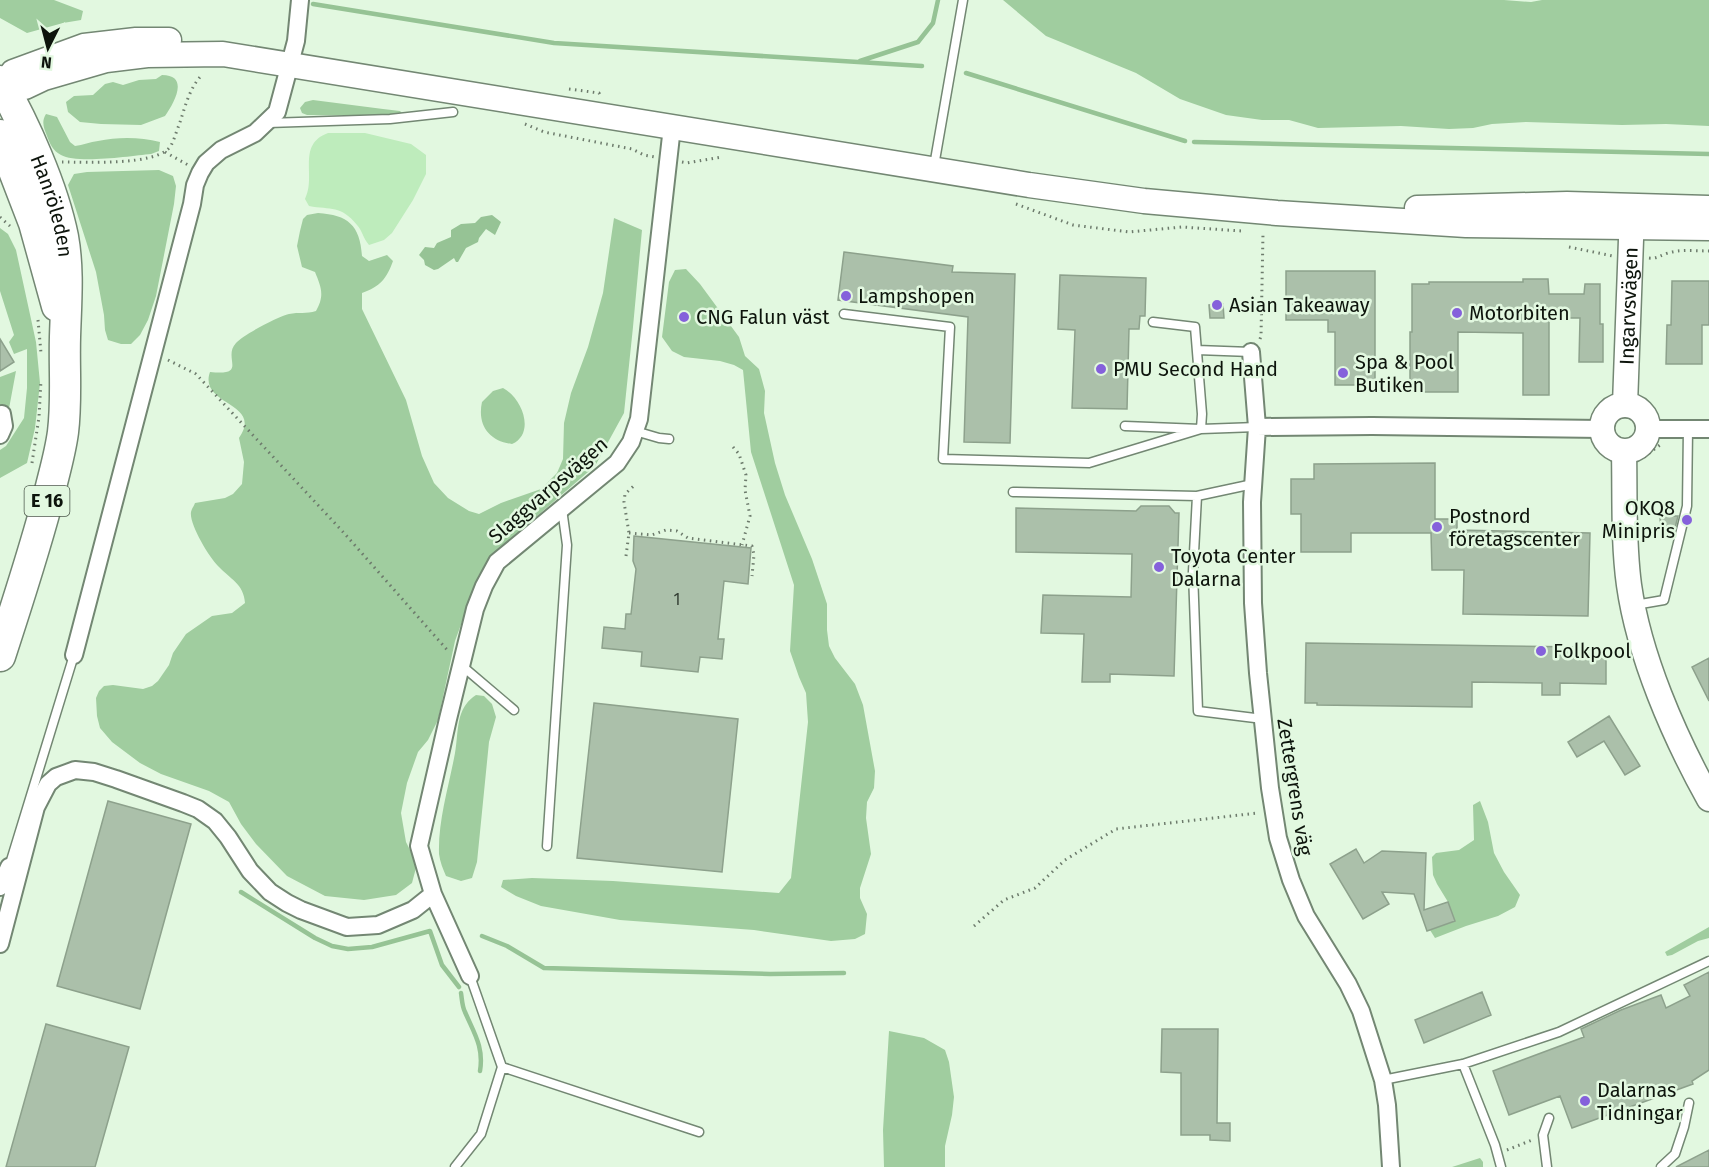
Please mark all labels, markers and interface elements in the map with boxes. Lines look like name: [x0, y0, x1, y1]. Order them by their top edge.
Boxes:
north arrow: [18, 18, 78, 78]
text: N: [40, 52, 53, 72]
street label: Hanröleden: [25, 151, 78, 258]
street label: Ingarvsvägen: [1614, 247, 1643, 365]
place label: Lampshopen: [858, 284, 975, 308]
marker: Lampshopen: [839, 289, 853, 303]
place label: Asian Takeaway: [1229, 293, 1370, 317]
marker: Asian Takeaway: [1210, 298, 1224, 312]
place label: Motorbiten: [1469, 301, 1570, 325]
place label: CNG Falun väst: [696, 305, 830, 329]
marker: Motorbiten: [1450, 306, 1464, 320]
marker: CNG Falun väst: [677, 310, 691, 324]
place label: Spa & Pool Butiken: [1355, 350, 1454, 397]
place label: PMU Second Hand: [1113, 357, 1278, 381]
marker: PMU Second Hand: [1094, 362, 1108, 376]
marker: Spa & Pool Butiken: [1336, 366, 1350, 380]
street label: Slaggvarpsvägen: [484, 432, 612, 548]
road number: E 16: [24, 486, 70, 516]
place label: OKQ8 Minipris: [1602, 496, 1675, 543]
place label: Postnord företagscenter: [1449, 504, 1580, 551]
marker: OKQ8 Minipris: [1680, 513, 1694, 527]
marker: Postnord företagscenter: [1430, 520, 1444, 534]
place label: Toyota Center Dalarna: [1171, 544, 1296, 591]
marker: Toyota Center Dalarna: [1152, 560, 1166, 574]
house number: 1: [674, 590, 680, 609]
place label: Folkpool: [1553, 639, 1631, 663]
marker: Folkpool: [1534, 644, 1548, 658]
street label: Zettergrens väg: [1272, 717, 1318, 858]
place label: Dalarnas Tidningar: [1597, 1078, 1683, 1125]
marker: Dalarnas Tidningar: [1578, 1094, 1592, 1108]

